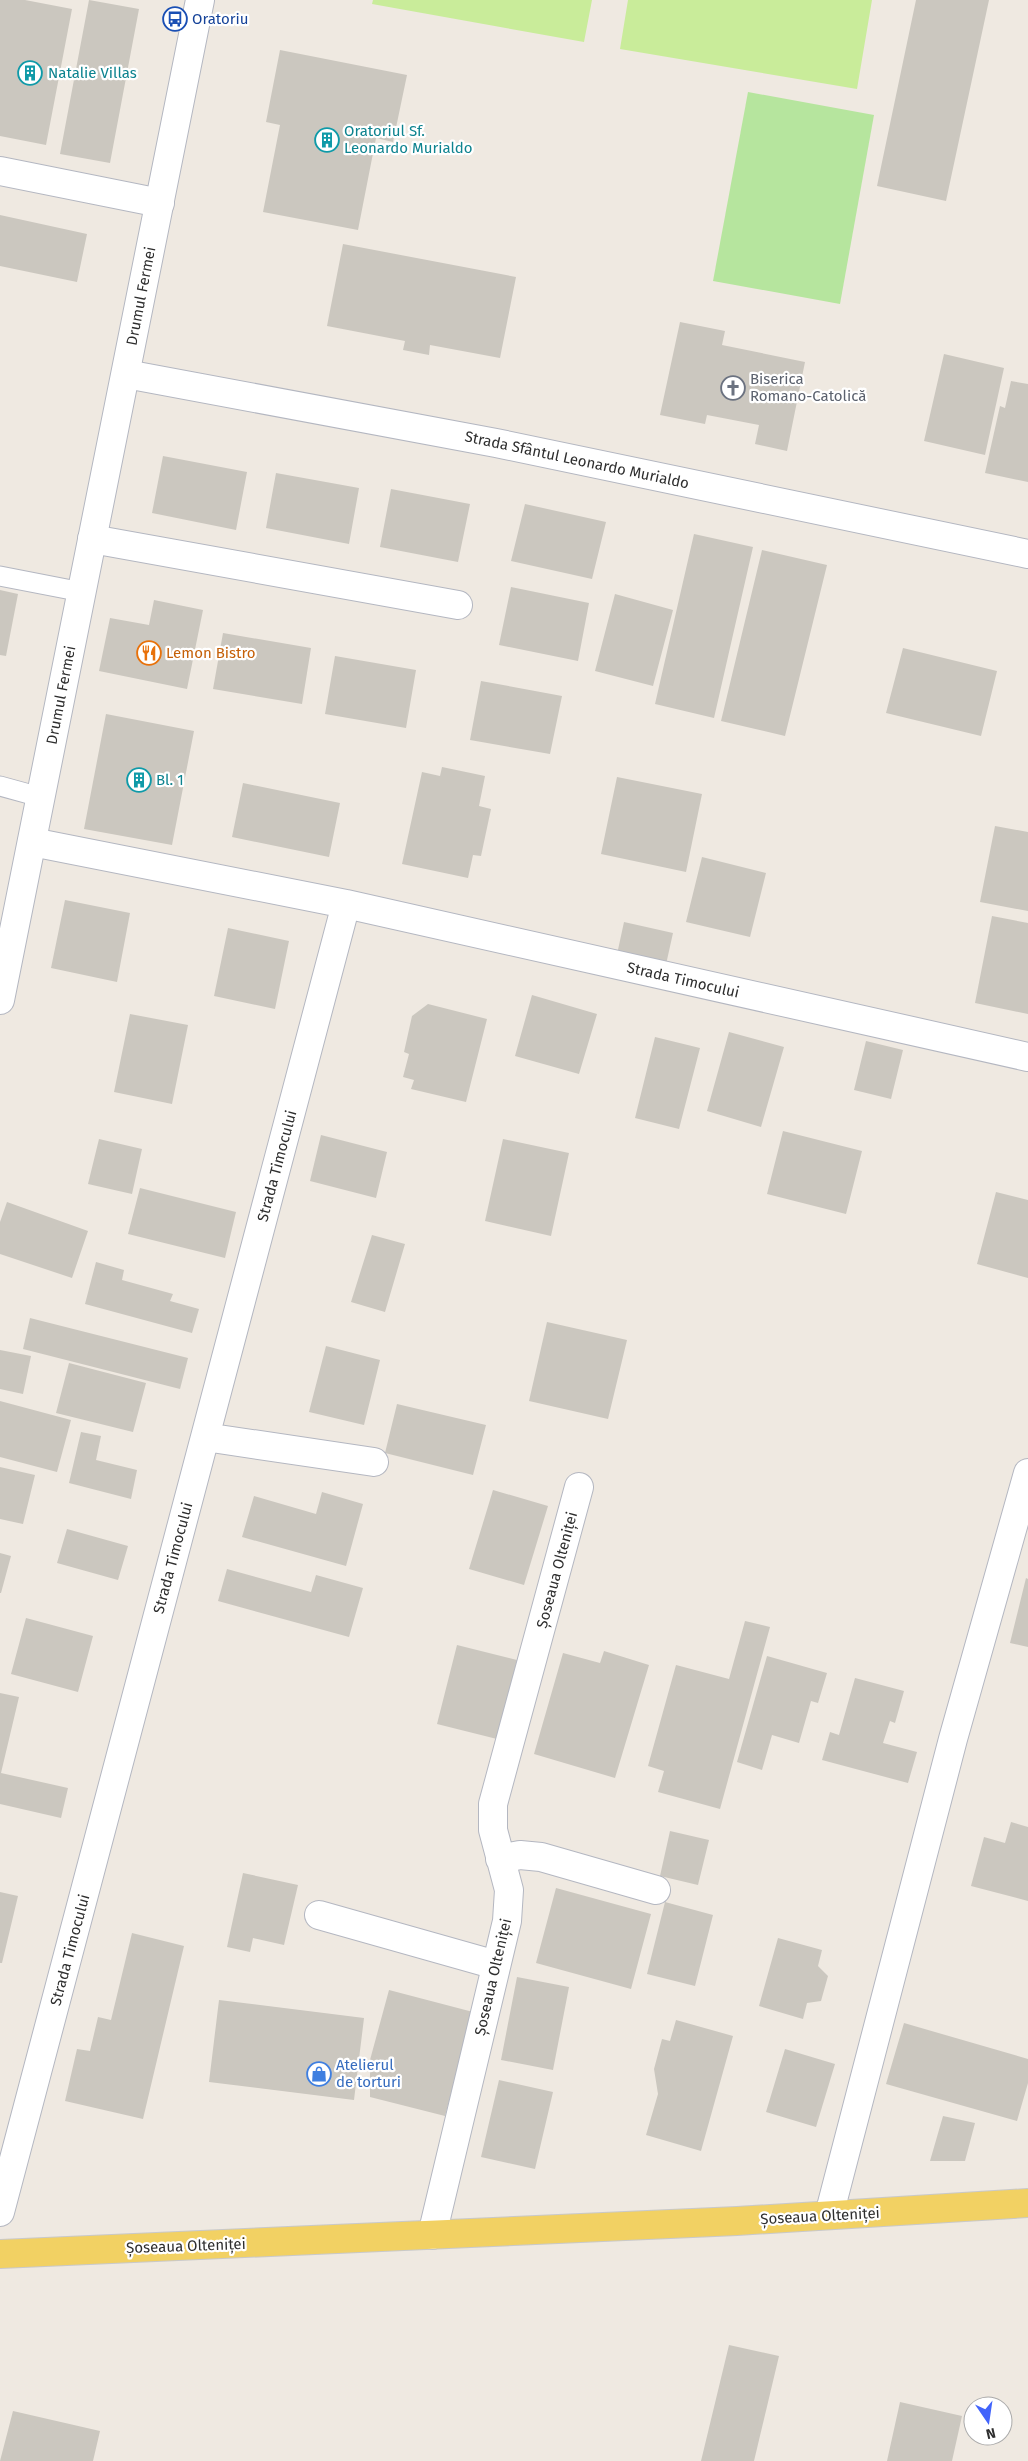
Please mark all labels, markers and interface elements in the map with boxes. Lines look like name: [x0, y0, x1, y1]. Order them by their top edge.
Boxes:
bus stop icon: Oratoriu: [162, 6, 188, 32]
place label: Oratoriu: [192, 10, 249, 28]
building icon: Natalie Villas: [17, 60, 43, 86]
place label: Natalie Villas: [48, 64, 137, 82]
place label: Oratoriul Sf. Leonardo Murialdo: [344, 122, 473, 157]
building icon: Oratoriul Sf. Leonardo Murialdo: [314, 127, 340, 153]
street label: Drumul Fermei: [123, 245, 159, 347]
place label: Biserica Romano-Catolică: [750, 370, 866, 405]
church icon: Biserica Romano-Catolică: [720, 375, 746, 401]
street label: Strada Sfântul Leonardo Murialdo: [463, 427, 691, 493]
restaurant icon: Lemon Bistro: [136, 640, 162, 666]
street label: Drumul Fermei: [43, 644, 79, 746]
place label: Lemon Bistro: [166, 644, 256, 662]
building icon: Bl. 1: [126, 767, 152, 793]
place label: Bl. 1: [156, 771, 184, 789]
street label: Strada Timocului: [625, 958, 741, 1002]
street label: Strada Timocului: [253, 1108, 301, 1224]
street label: Strada Timocului: [149, 1500, 197, 1616]
street label: Șoseaua Olteniței: [533, 1510, 582, 1630]
street label: Strada Timocului: [46, 1892, 94, 2008]
street label: Șoseaua Olteniței: [471, 1917, 516, 2038]
place label: Atelierul de torturi: [336, 2056, 401, 2091]
shop icon: Atelierul de torturi: [306, 2061, 332, 2087]
street label: Șoseaua Olteniței: [760, 2204, 880, 2229]
street label: Șoseaua Olteniței: [126, 2235, 246, 2258]
north arrow: [963, 2396, 1013, 2446]
text: N: [984, 2424, 997, 2443]

